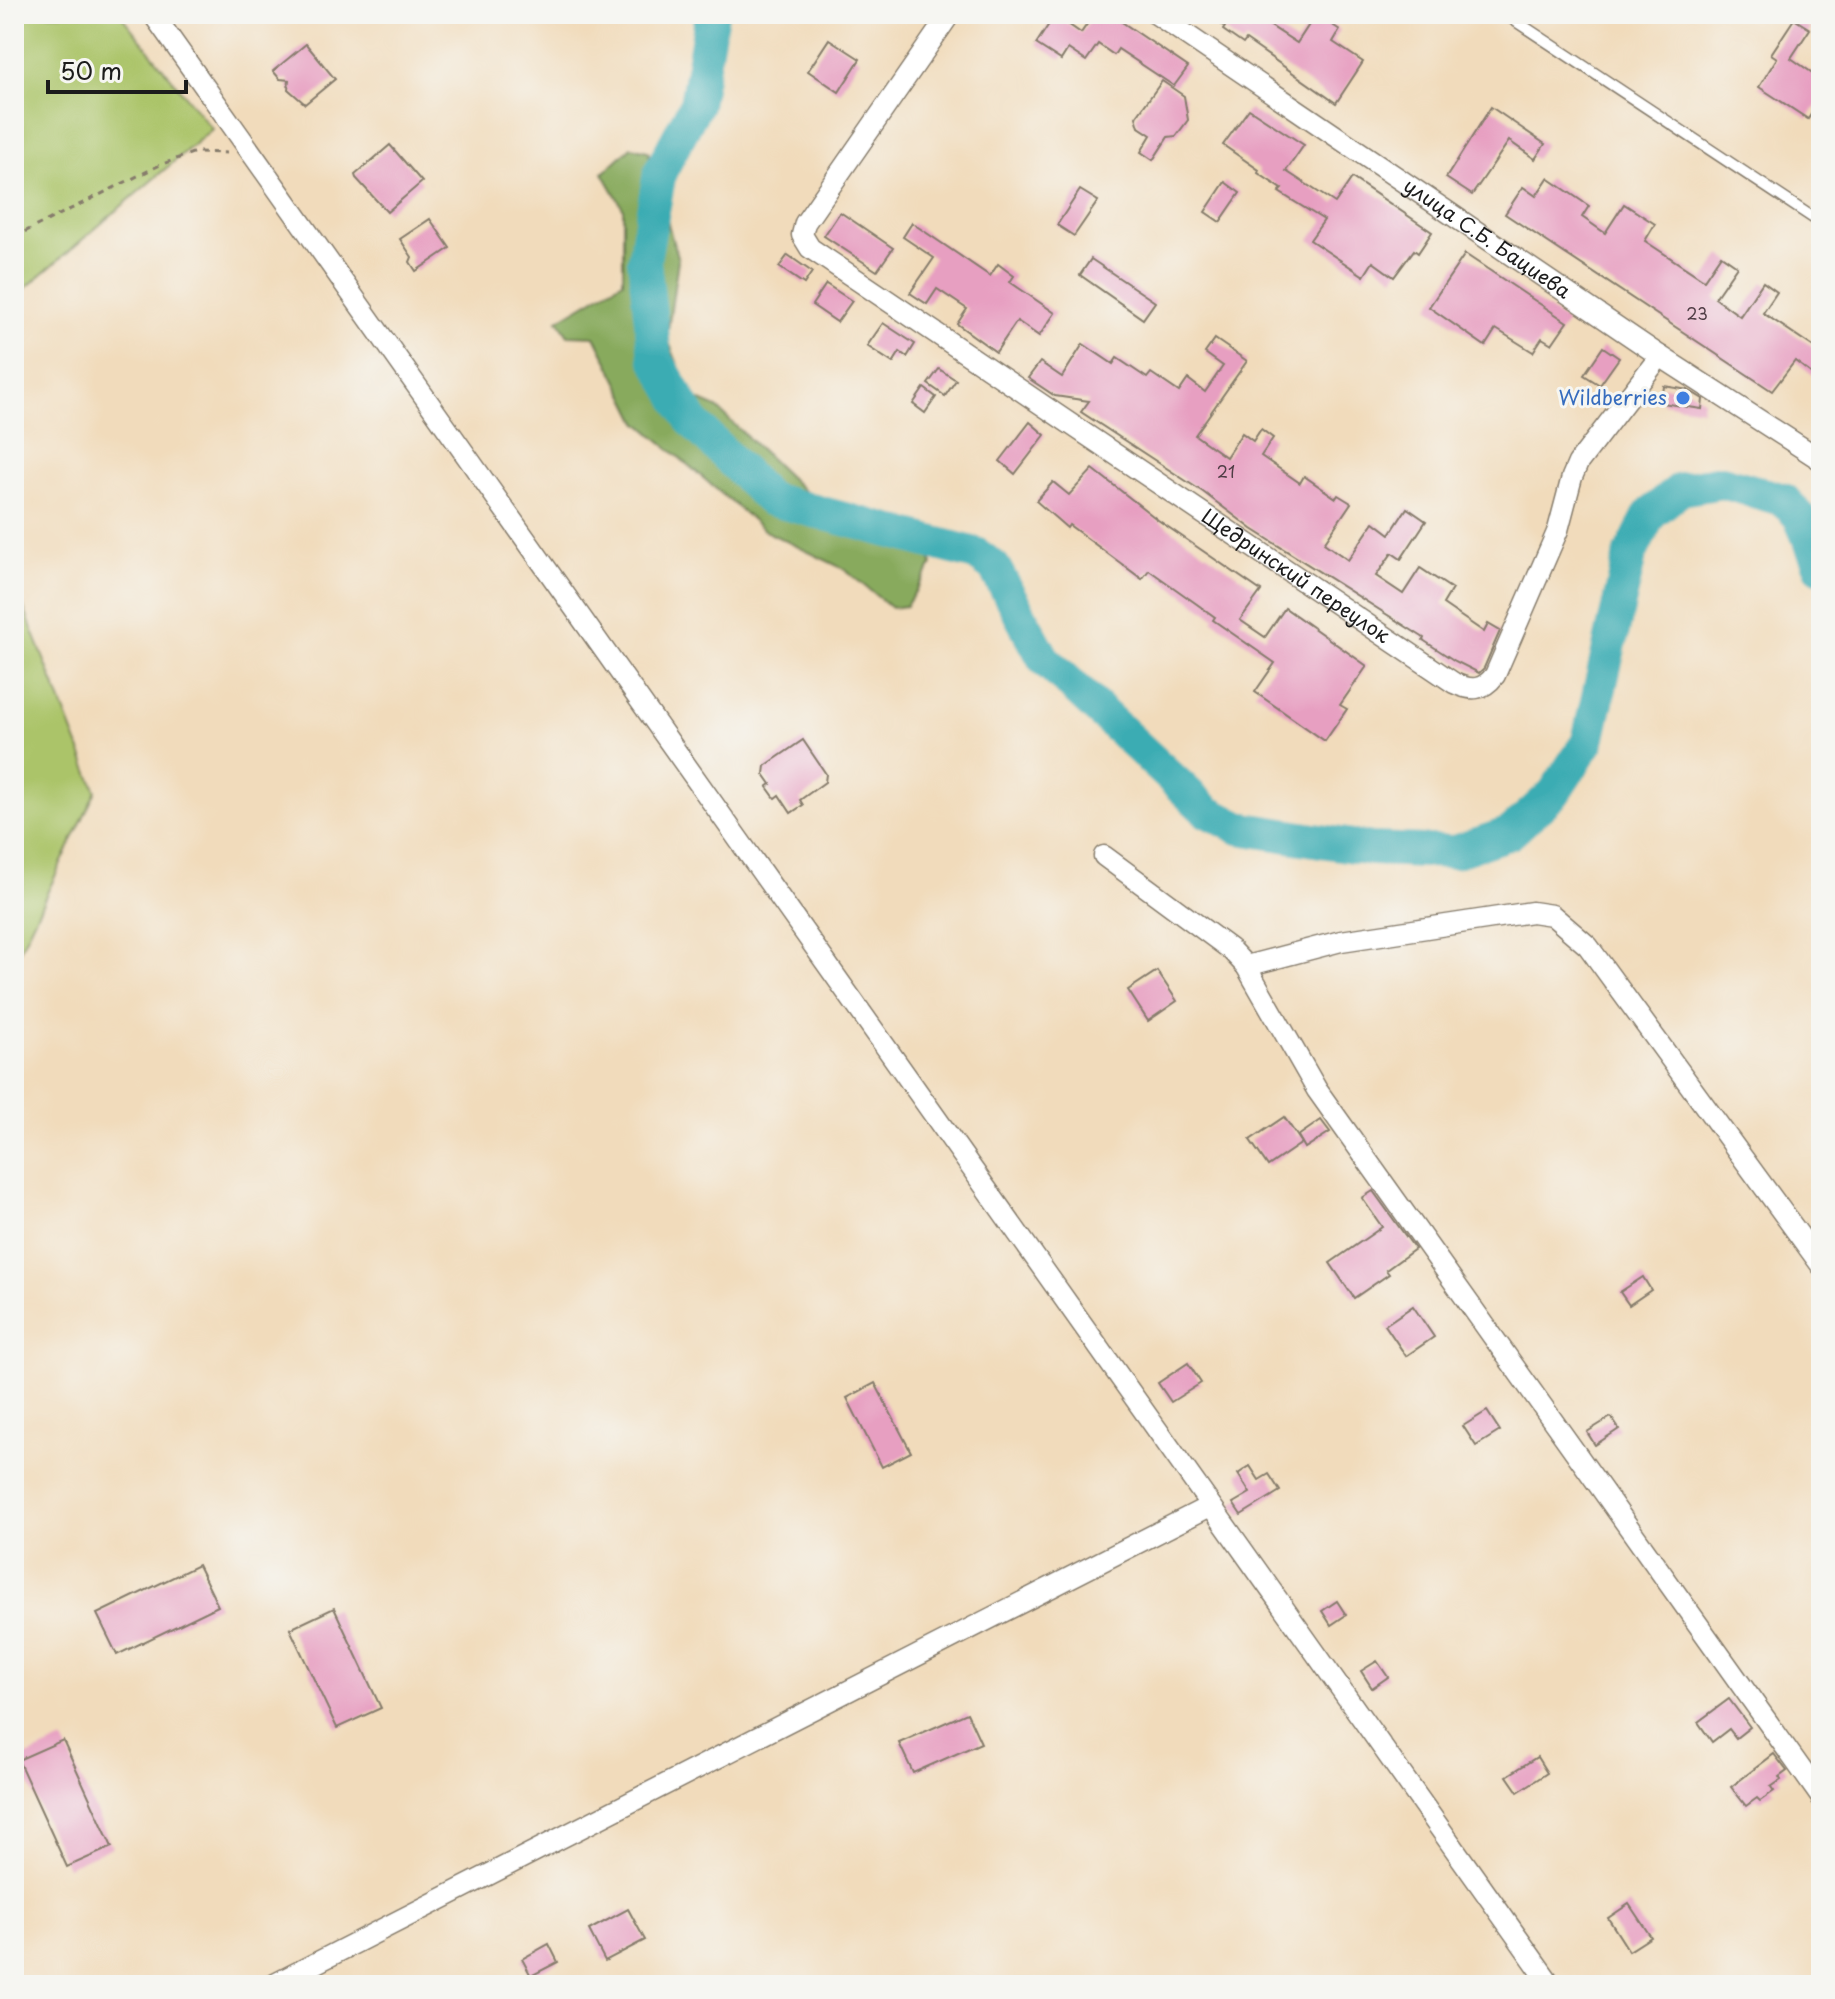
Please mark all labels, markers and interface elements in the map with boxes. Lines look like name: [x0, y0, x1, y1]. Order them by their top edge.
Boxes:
scale bar: [48, 44, 186, 94]
text: 50 m: [60, 52, 122, 88]
street label: улица С.Б. Бациева: [1398, 170, 1578, 306]
house number: 23: [1686, 301, 1708, 325]
place label: Wildberries: [1558, 382, 1667, 412]
marker: Wildberries: [1674, 389, 1692, 407]
house number: 21: [1217, 459, 1235, 483]
street label: Щедринский переулок: [1196, 501, 1397, 650]

